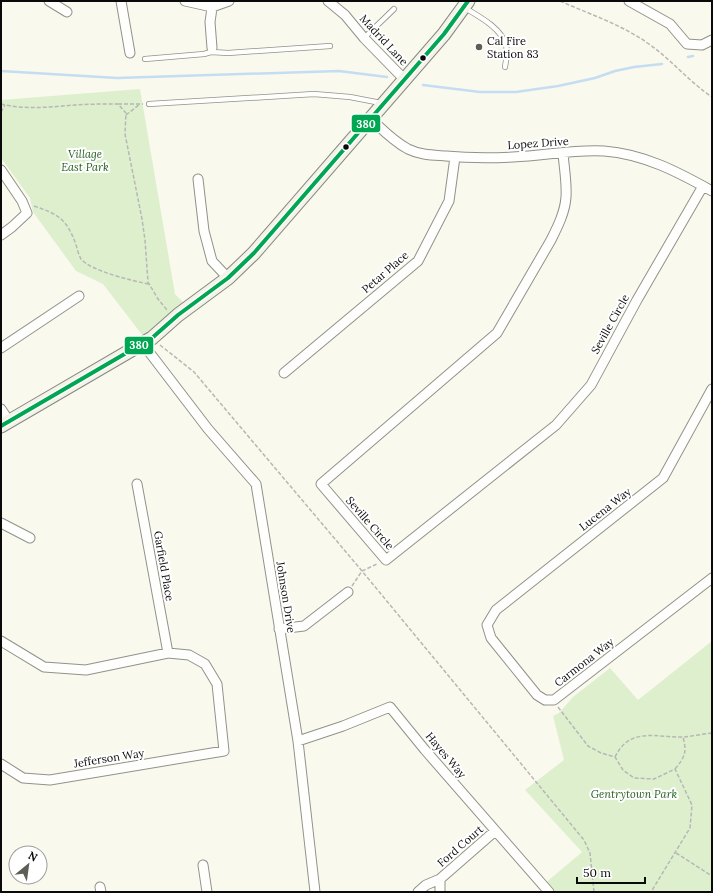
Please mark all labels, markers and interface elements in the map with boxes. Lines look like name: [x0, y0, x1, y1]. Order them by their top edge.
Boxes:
street label: Madrid Lane: [357, 12, 411, 68]
place label: Cal Fire Station 83: [487, 34, 539, 61]
marker: Cal Fire Station 83: [474, 42, 484, 52]
unlabelled marker: [418, 53, 428, 63]
line badge: 380: [351, 114, 381, 133]
text: 380: [356, 117, 376, 131]
street label: Lopez Drive: [507, 134, 569, 152]
unlabelled marker: [341, 142, 351, 152]
park label: Village East Park: [61, 147, 109, 174]
street label: Petar Place: [359, 248, 411, 296]
street label: Seville Circle: [588, 292, 632, 356]
line badge: 380: [124, 336, 154, 355]
text: 380: [129, 338, 149, 352]
street label: Lucena Way: [576, 484, 634, 534]
street label: Seville Circle: [343, 494, 397, 552]
street label: Garfield Place: [151, 530, 177, 602]
street label: Johnson Drive: [273, 559, 299, 634]
street label: Carmona Way: [552, 634, 617, 690]
street label: Hayes Way: [423, 729, 469, 781]
street label: Jefferson Way: [72, 745, 145, 771]
park label: Gentrytown Park: [591, 787, 677, 801]
street label: Ford Court: [434, 822, 486, 870]
north arrow: [8, 845, 48, 885]
text: N: [26, 848, 40, 865]
scale bar: [577, 859, 645, 885]
text: 50 m: [583, 865, 611, 880]

